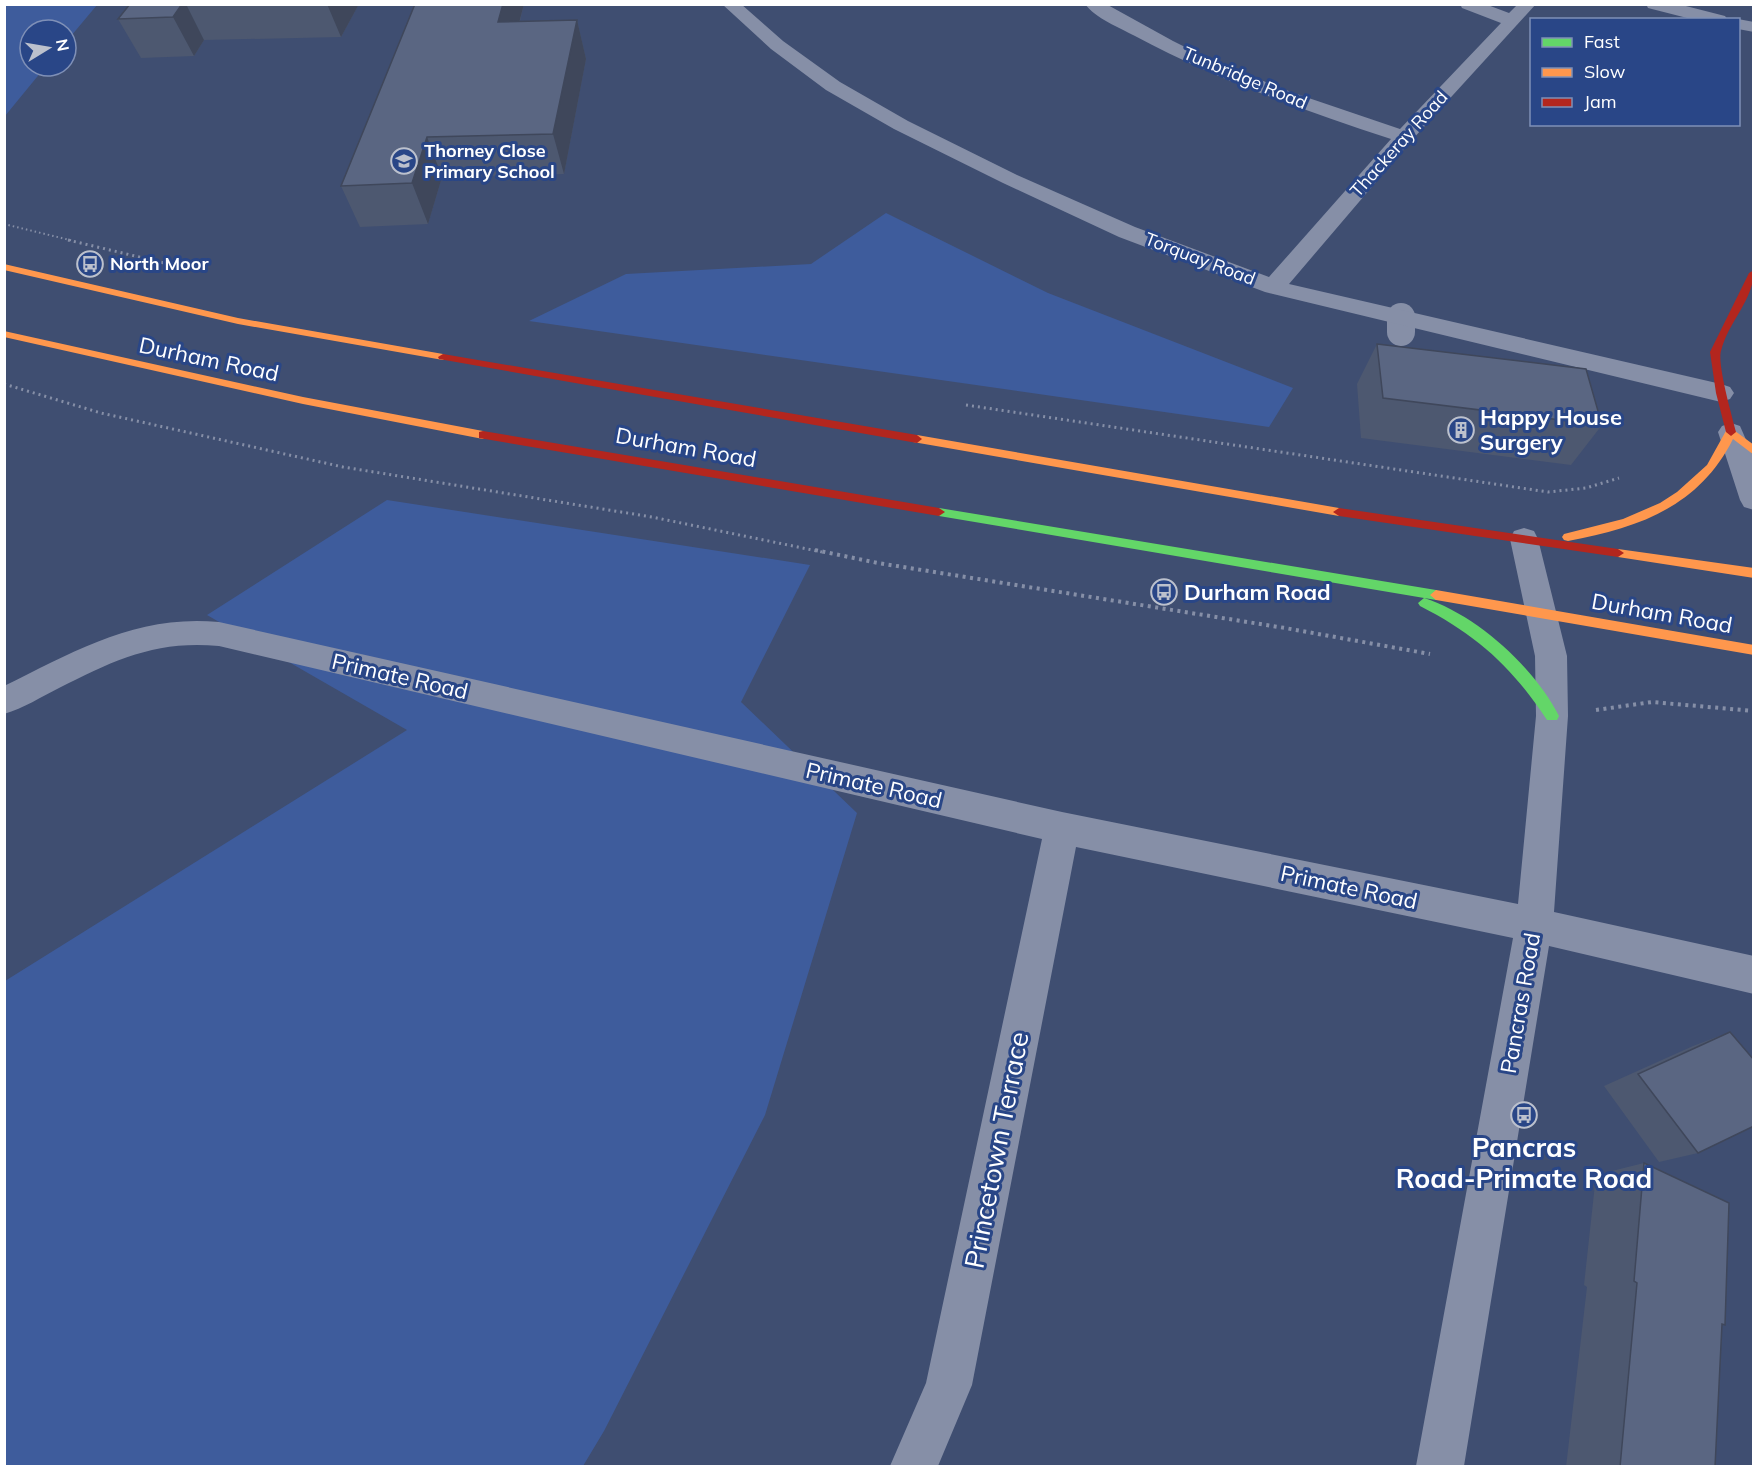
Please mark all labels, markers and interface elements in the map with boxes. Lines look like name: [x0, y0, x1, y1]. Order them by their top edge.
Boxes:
north arrow: [18, 18, 78, 78]
legend: [1530, 18, 1740, 126]
text: Fast: [1584, 30, 1620, 53]
text: N: [52, 37, 74, 53]
street label: Tunbridge Road: [1180, 41, 1311, 114]
text: Slow: [1584, 60, 1626, 83]
street label: Thackeray Road: [1345, 86, 1453, 202]
text: Jam: [1584, 90, 1617, 113]
place label: Thorney Close Primary School: [424, 139, 555, 183]
school or university icon: Thorney Close Primary School: [389, 146, 419, 176]
street label: Torquay Road: [1142, 227, 1259, 290]
bus stop icon: North Moor: [75, 249, 105, 279]
place label: North Moor: [110, 252, 209, 275]
street label: Durham Road: [137, 331, 281, 387]
place label: Happy House Surgery: [1480, 403, 1622, 456]
building icon: Happy House Surgery: [1446, 415, 1476, 445]
street label: Durham Road: [614, 421, 758, 473]
bus stop icon: Durham Road: [1149, 577, 1179, 607]
place label: Durham Road: [1184, 578, 1331, 606]
street label: Durham Road: [1590, 587, 1734, 639]
street label: Primate Road: [329, 647, 471, 705]
street label: Primate Road: [803, 756, 945, 814]
street label: Primate Road: [1278, 859, 1420, 915]
street label: Pancras Road: [1494, 930, 1546, 1076]
street label: Princetown Terrace: [956, 1029, 1036, 1271]
bus stop icon: Pancras Road-Primate Road: [1509, 1100, 1539, 1130]
place label: Pancras Road-Primate Road: [1396, 1130, 1652, 1195]

